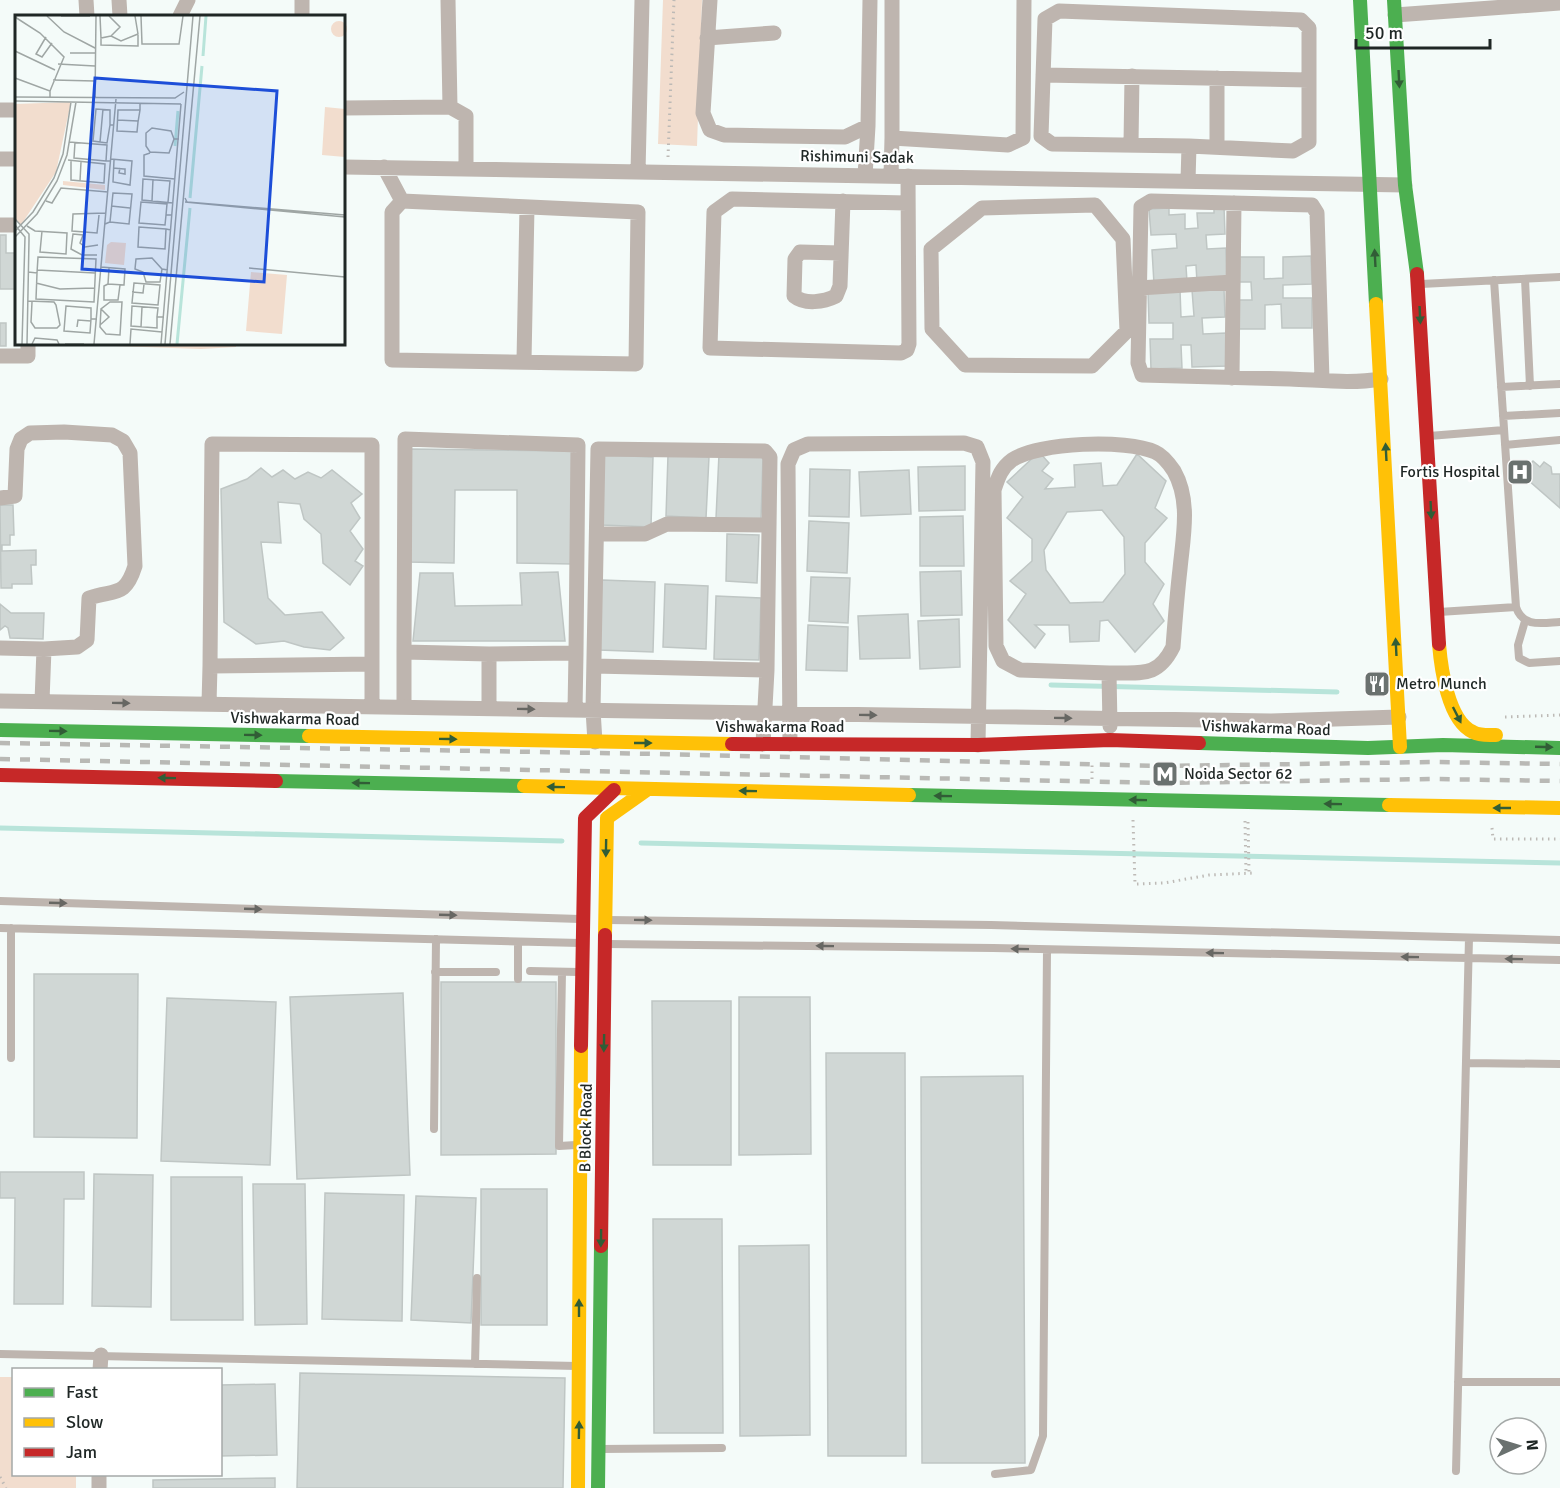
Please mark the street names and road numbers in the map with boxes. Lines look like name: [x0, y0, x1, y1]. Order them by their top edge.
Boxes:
street label: Rishimuni Sadak: [800, 146, 914, 168]
street label: Vishwakarma Road: [230, 708, 360, 730]
street label: Vishwakarma Road: [1201, 716, 1331, 740]
street label: Vishwakarma Road: [715, 717, 845, 737]
street label: B Block Road: [575, 1083, 597, 1173]

